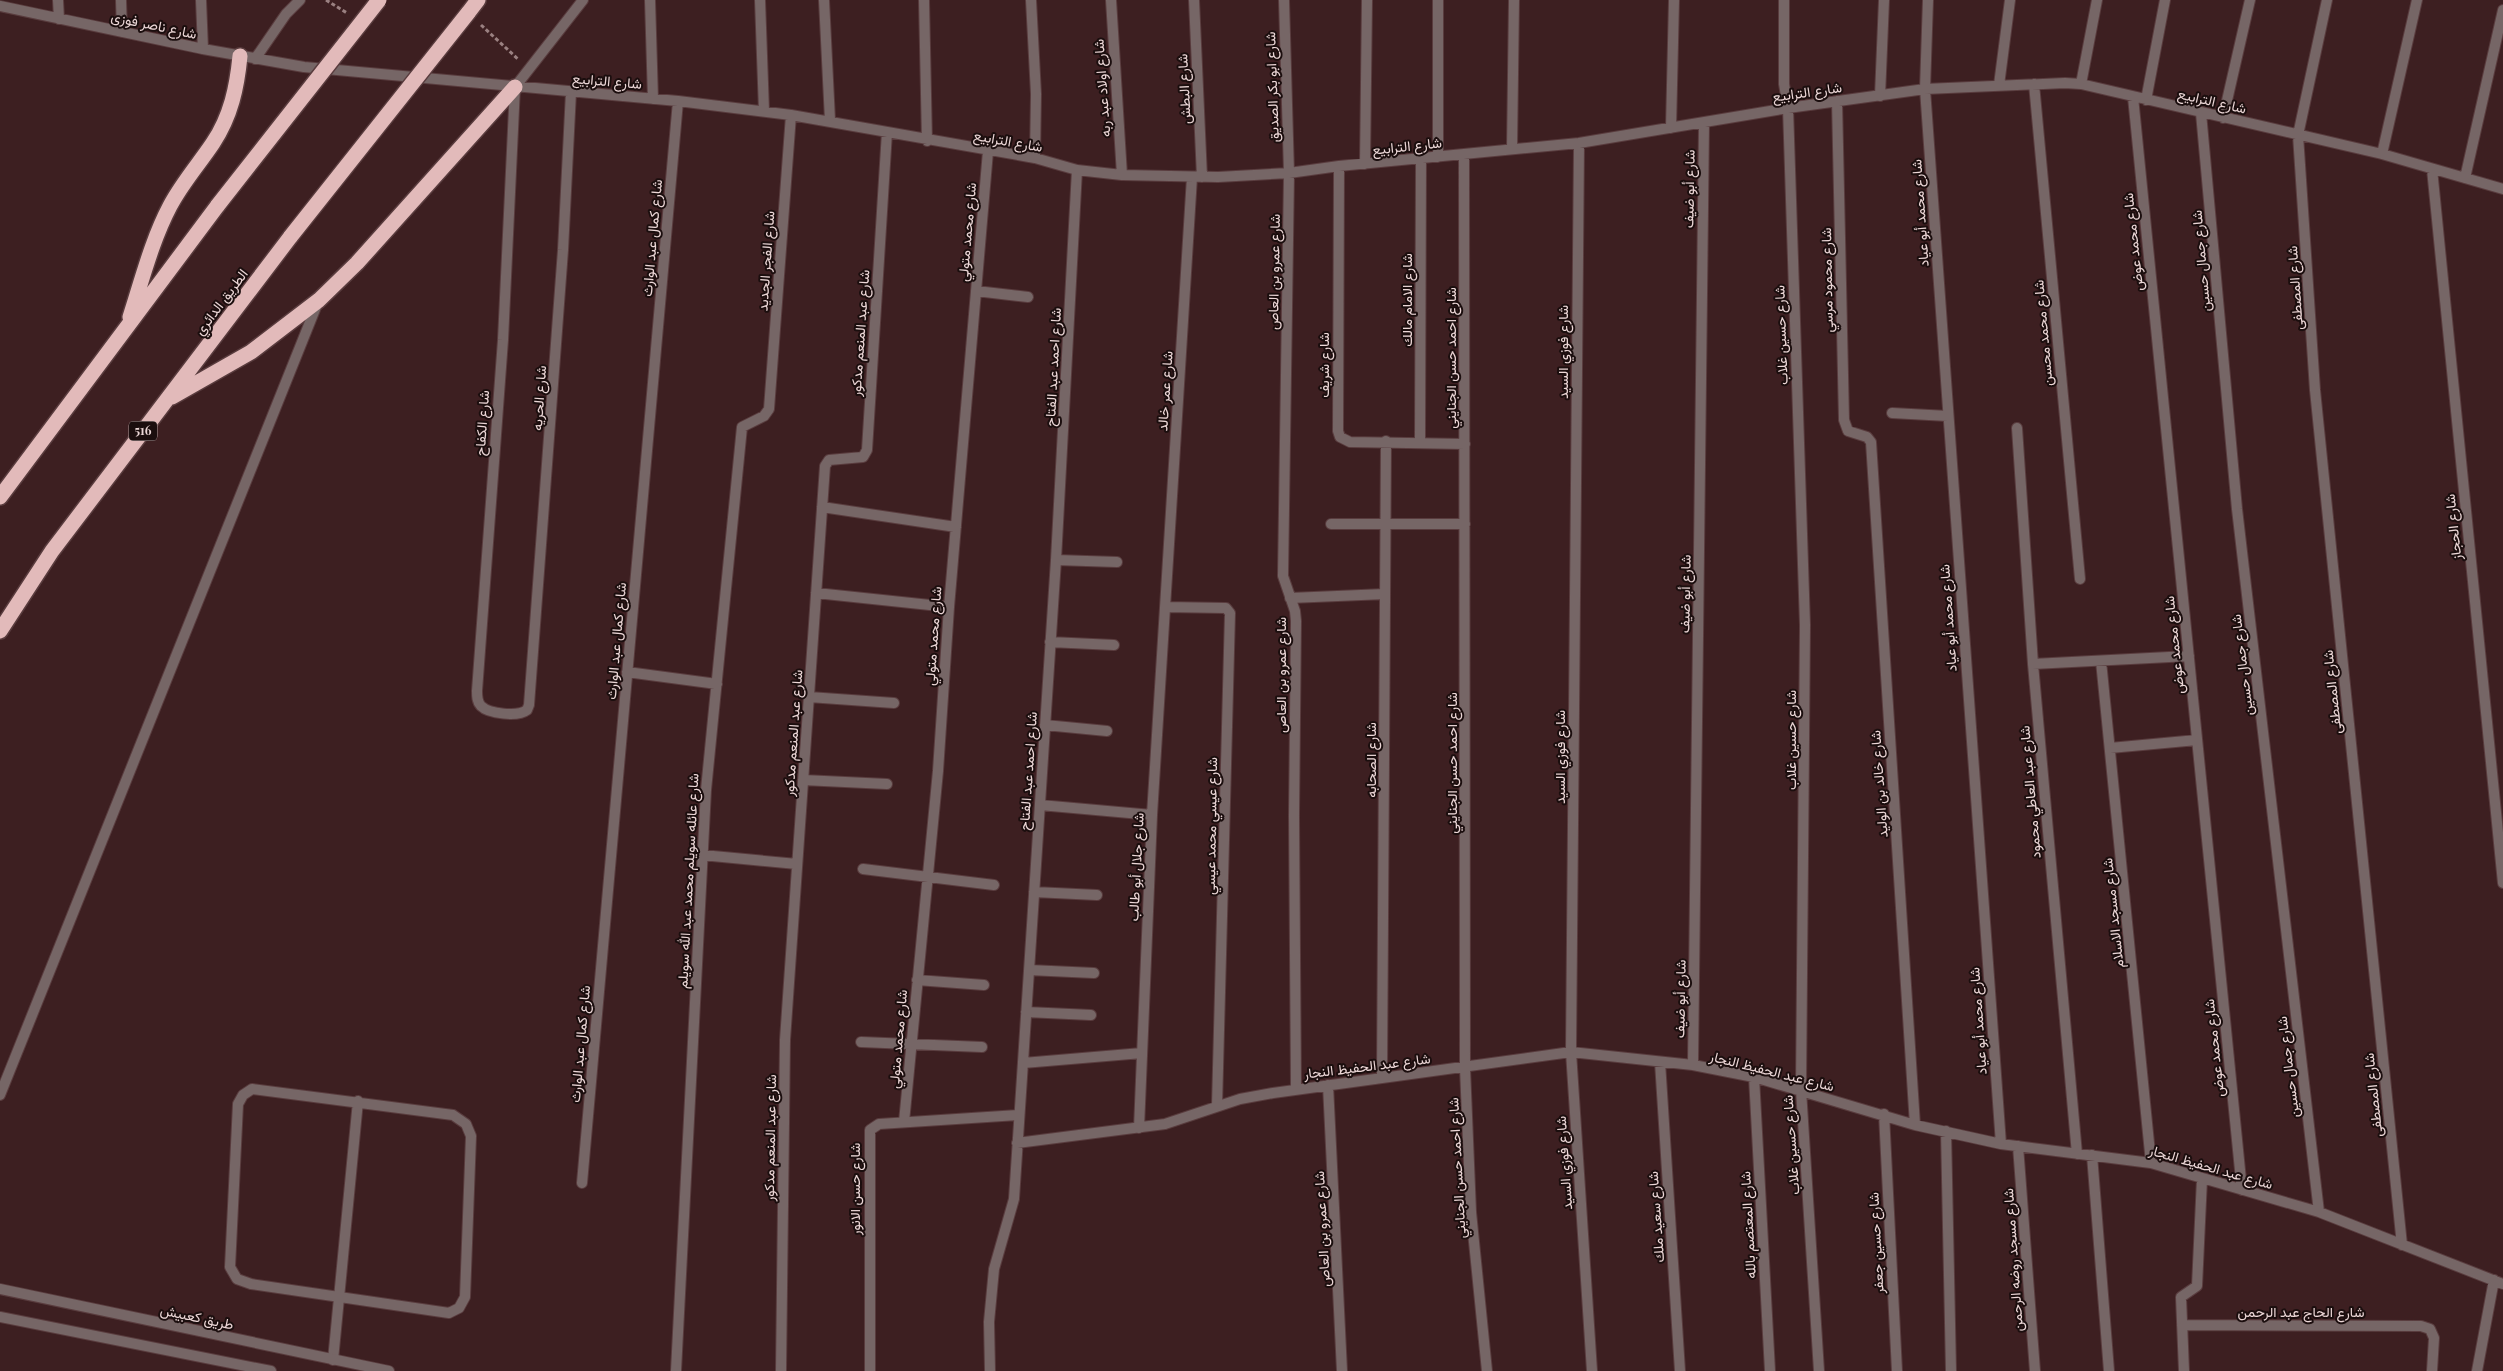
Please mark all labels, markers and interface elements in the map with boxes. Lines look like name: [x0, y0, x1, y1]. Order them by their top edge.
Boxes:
street label: شارع ناصر فوزى: [109, 6, 199, 45]
street label: شارع ابو بكر الصديق: [1260, 31, 1285, 143]
street label: شارع اولاد عبد ربه: [1089, 38, 1116, 138]
street label: شارع البطش: [1172, 53, 1197, 125]
street label: شارع الترابيع: [571, 68, 643, 95]
street label: شارع الترابيع: [1771, 77, 1843, 108]
street label: شارع الترابيع: [2175, 83, 2248, 120]
street label: شارع الترابيع: [972, 125, 1044, 158]
street label: شارع الترابيع: [1371, 132, 1443, 161]
street label: شارع أبو ضيف: [1678, 150, 1701, 228]
street label: شارع محمد أبو عياد: [1906, 159, 1935, 267]
street label: شارع كمال عبد الوارث: [637, 178, 668, 298]
street label: شارع محمد متولي: [953, 182, 983, 283]
street label: شارع محمد عوض: [2118, 192, 2149, 292]
street label: شارع جمال حسين: [2187, 209, 2216, 313]
street label: شارع الفجر الجديد: [753, 210, 780, 312]
street label: شارع عمرو بن العاص: [1263, 214, 1286, 330]
street label: شارع محمود مرسي: [1816, 227, 1840, 333]
street label: شارع المصطفى: [2282, 245, 2309, 331]
street label: شارع الامام مالك: [1397, 253, 1418, 347]
street label: الطريق الدائري: [189, 265, 254, 340]
street label: شارع عبد المنعم مدكور: [846, 269, 875, 398]
street label: شارع محمد محسن: [2028, 279, 2059, 387]
street label: شارع حسين غلاب: [1769, 285, 1794, 385]
street label: شارع احمد حسن الجنايني: [1441, 287, 1463, 429]
street label: شارع فوزي السيد: [1553, 305, 1575, 399]
street label: شارع احمد عبد الفتاح: [1040, 307, 1067, 427]
street label: شارع شريف: [1314, 332, 1335, 398]
street label: شارع عمر خالد: [1152, 350, 1179, 432]
street label: شارع الحريه: [527, 365, 552, 431]
street label: شارع الكفاح: [470, 389, 495, 457]
road number: 516: [129, 422, 157, 441]
street label: شارع الحجاز: [2440, 493, 2468, 562]
street label: شارع أبو ضيف: [1674, 555, 1697, 633]
street label: شارع محمد أبو عياد: [1934, 564, 1963, 672]
street label: شارع كمال عبد الوارث: [601, 581, 632, 701]
street label: شارع محمد متولي: [920, 586, 948, 686]
street label: شارع محمد عوض: [2159, 595, 2190, 695]
street label: شارع جمال حسين: [2226, 613, 2259, 717]
street label: شارع عمرو بن العاص: [1271, 617, 1292, 733]
street label: شارع المصطفى: [2318, 649, 2347, 735]
street label: شارع عبد المنعم مدكور: [779, 669, 808, 798]
street label: شارع حسين غلاب: [1781, 690, 1802, 790]
street label: شارع احمد حسن الجنايني: [1442, 692, 1464, 834]
street label: شارع فوزي السيد: [1550, 710, 1572, 804]
street label: شارع احمد عبد الفتاح: [1014, 711, 1043, 831]
street label: شارع الصحابه: [1361, 722, 1382, 798]
street label: شارع عبد العاطي محمود: [2014, 725, 2048, 859]
street label: شارع خالد بن الوليد: [1865, 730, 1894, 838]
street label: شارع عيسي محمد عيسي: [1200, 757, 1224, 895]
street label: شارع عائله سويلم محمد عبد الله سويلم: [672, 773, 705, 989]
street label: شارع جلال أبو طالب: [1123, 812, 1150, 922]
street label: شارع مسجد الاسلام: [2097, 857, 2130, 969]
street label: شارع أبو ضيف: [1669, 960, 1692, 1038]
street label: شارع محمد أبو عياد: [1964, 967, 1993, 1075]
street label: شارع كمال عبد الوارث: [565, 984, 596, 1104]
street label: شارع محمد متولي: [884, 989, 914, 1090]
street label: شارع محمد عوض: [2199, 998, 2230, 1098]
street label: شارع جمال حسين: [2272, 1015, 2305, 1119]
street label: شارع عبد الحفيظ النجار: [1706, 1046, 1836, 1097]
street label: شارع عبد الحفيظ النجار: [1301, 1048, 1432, 1085]
street label: شارع المصطفى: [2359, 1052, 2388, 1138]
street label: شارع عبد المنعم مدكور: [759, 1074, 782, 1203]
street label: شارع حسين غلاب: [1778, 1094, 1805, 1196]
street label: شارع احمد حسن الجنايني: [1443, 1097, 1473, 1239]
street label: شارع فوزي السيد: [1551, 1115, 1579, 1211]
street label: شارع عبد الحفيظ النجار: [2146, 1140, 2275, 1195]
street label: شارع حسن الانور: [845, 1143, 866, 1236]
street label: شارع عمرو بن العاص: [1309, 1170, 1336, 1287]
street label: شارع سعيد ملك: [1643, 1171, 1670, 1263]
street label: شارع المعتصم بالله: [1735, 1171, 1762, 1279]
street label: شارع مسجد روضه الرحمن: [1998, 1188, 2029, 1332]
street label: شارع حسين جعفر: [1863, 1192, 1890, 1295]
street label: طريق كعبيش: [159, 1299, 236, 1334]
street label: شارع الحاج عبد الرحمن: [2237, 1302, 2365, 1323]

